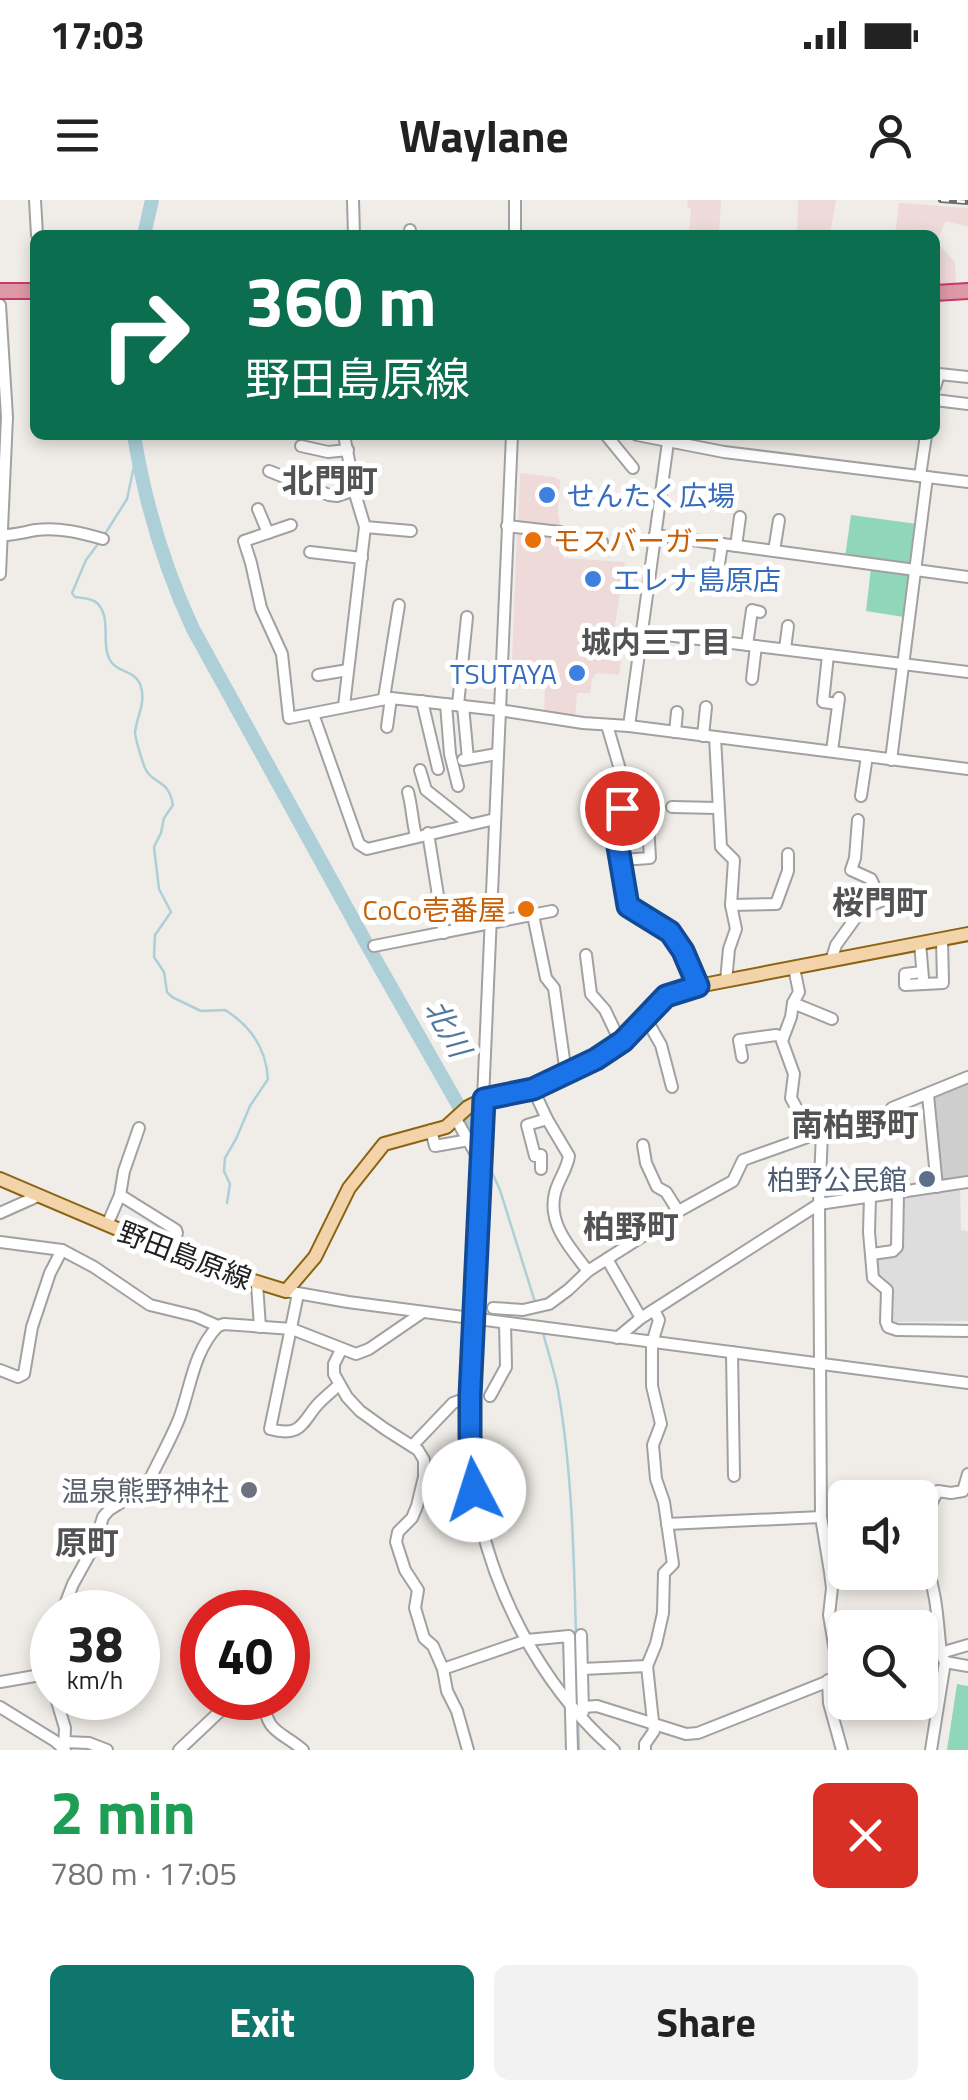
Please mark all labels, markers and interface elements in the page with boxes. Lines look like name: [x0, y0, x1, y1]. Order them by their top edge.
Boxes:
text: 17:03: [50, 6, 145, 64]
text: Waylane: [399, 101, 569, 169]
icon: menu: [50, 108, 105, 163]
icon: person: [863, 108, 918, 163]
text: 360 m: [245, 247, 437, 353]
icon: right: [80, 270, 210, 400]
text: 野田島原線: [245, 344, 470, 412]
district label: 北門町: [282, 456, 378, 504]
place label: せんたく広場: [567, 474, 735, 517]
marker: せんたく広場: [536, 484, 558, 506]
place label: モスバーガー: [553, 519, 721, 562]
marker: モスバーガー: [522, 529, 544, 551]
place label: エレナ島原店: [613, 558, 781, 601]
marker: エレナ島原店: [582, 568, 604, 590]
district label: 城内三丁目: [581, 619, 731, 665]
place label: TSUTAYA: [450, 652, 557, 695]
marker: TSUTAYA: [566, 662, 588, 684]
pin: [580, 766, 665, 851]
icon: arrive: [595, 781, 650, 836]
district label: 桜門町: [832, 878, 928, 926]
place label: CoCo壱番屋: [363, 888, 506, 931]
marker: CoCo壱番屋: [515, 898, 537, 920]
water label: 北川: [413, 991, 484, 1068]
district label: 南柏野町: [791, 1100, 919, 1148]
place label: 柏野公民館: [767, 1158, 907, 1201]
marker: 柏野公民館: [916, 1168, 938, 1190]
district label: 柏野町: [583, 1202, 679, 1250]
street label: 野田島原線: [112, 1210, 258, 1300]
position arrow: [422, 1438, 526, 1542]
place label: 温泉熊野神社: [61, 1469, 229, 1512]
marker: 温泉熊野神社: [238, 1479, 260, 1501]
map controls: [828, 1480, 938, 1720]
button: sound: [828, 1480, 938, 1590]
district label: 原町: [55, 1518, 119, 1566]
speed limit sign: 40: [180, 1590, 310, 1720]
text: 38: [67, 1605, 123, 1681]
button: search: [828, 1610, 938, 1720]
text: km/h: [67, 1661, 123, 1699]
text: 2 min: [50, 1766, 196, 1857]
button: close: [813, 1783, 918, 1888]
text: 780 m · 17:05: [50, 1849, 237, 1897]
button: Exit: [50, 1965, 474, 2080]
button: Share: [494, 1965, 918, 2080]

